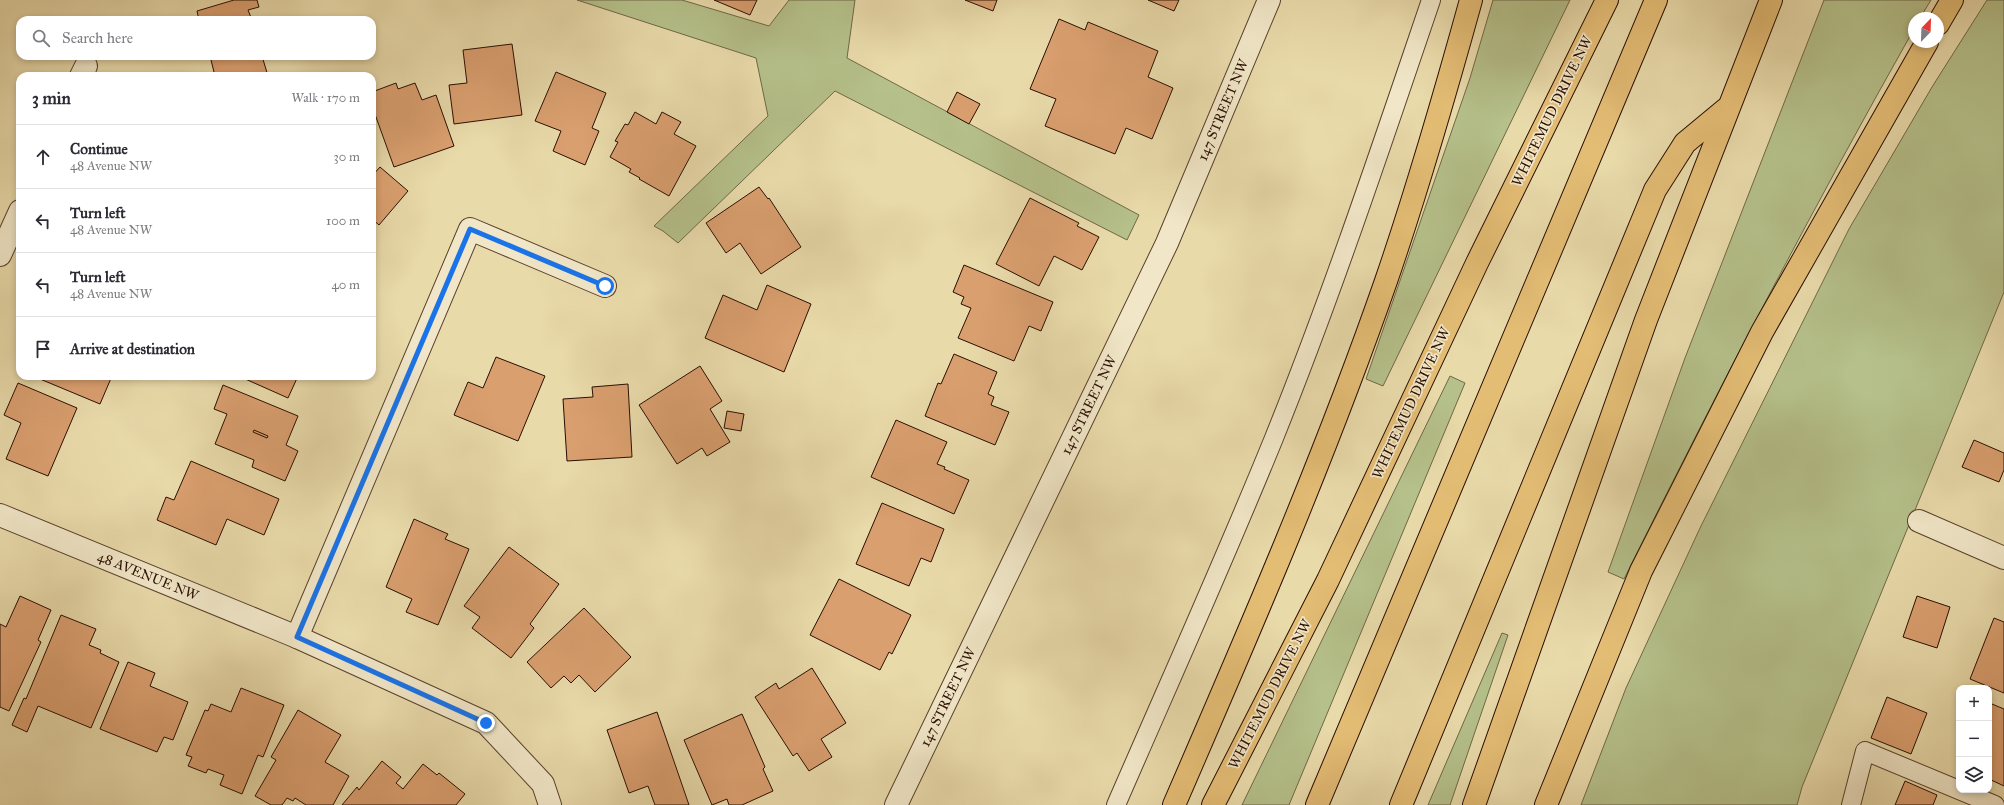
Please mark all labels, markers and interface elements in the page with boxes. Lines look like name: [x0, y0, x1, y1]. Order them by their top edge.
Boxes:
north arrow: [1908, 12, 1944, 48]
search box: [16, 16, 376, 60]
icon: search: [30, 27, 52, 49]
text: Search here: [62, 29, 133, 47]
street label: WHITEMUD DRIVE NW: [1508, 32, 1596, 189]
street label: 147 STREET NW: [1194, 56, 1252, 163]
text: 3 min: [32, 88, 71, 109]
text: Walk · 170 m: [291, 90, 360, 106]
text: Continue: [70, 140, 128, 158]
icon: ahead: [32, 146, 54, 168]
text: 30 m: [334, 149, 360, 165]
text: 48 Avenue NW: [70, 158, 152, 174]
text: Turn left: [70, 204, 126, 222]
icon: left: [32, 210, 54, 232]
text: 100 m: [326, 213, 360, 229]
text: 48 Avenue NW: [70, 222, 152, 238]
text: Turn left: [70, 268, 126, 286]
icon: left: [32, 274, 54, 296]
text: 40 m: [331, 277, 360, 293]
route start: [596, 277, 614, 295]
text: 48 Avenue NW: [70, 286, 152, 302]
street label: WHITEMUD DRIVE NW: [1368, 324, 1454, 481]
icon: arrive: [32, 338, 54, 360]
text: Arrive at destination: [70, 340, 195, 358]
street label: 147 STREET NW: [1058, 352, 1121, 458]
street label: 48 AVENUE NW: [95, 548, 202, 604]
street label: WHITEMUD DRIVE NW: [1225, 616, 1315, 771]
street label: 147 STREET NW: [917, 644, 980, 750]
map controls: [1956, 685, 1992, 793]
button: +: [1956, 685, 1992, 721]
route end: [477, 714, 495, 732]
button: −: [1956, 721, 1992, 757]
button: layers: [1956, 757, 1992, 793]

